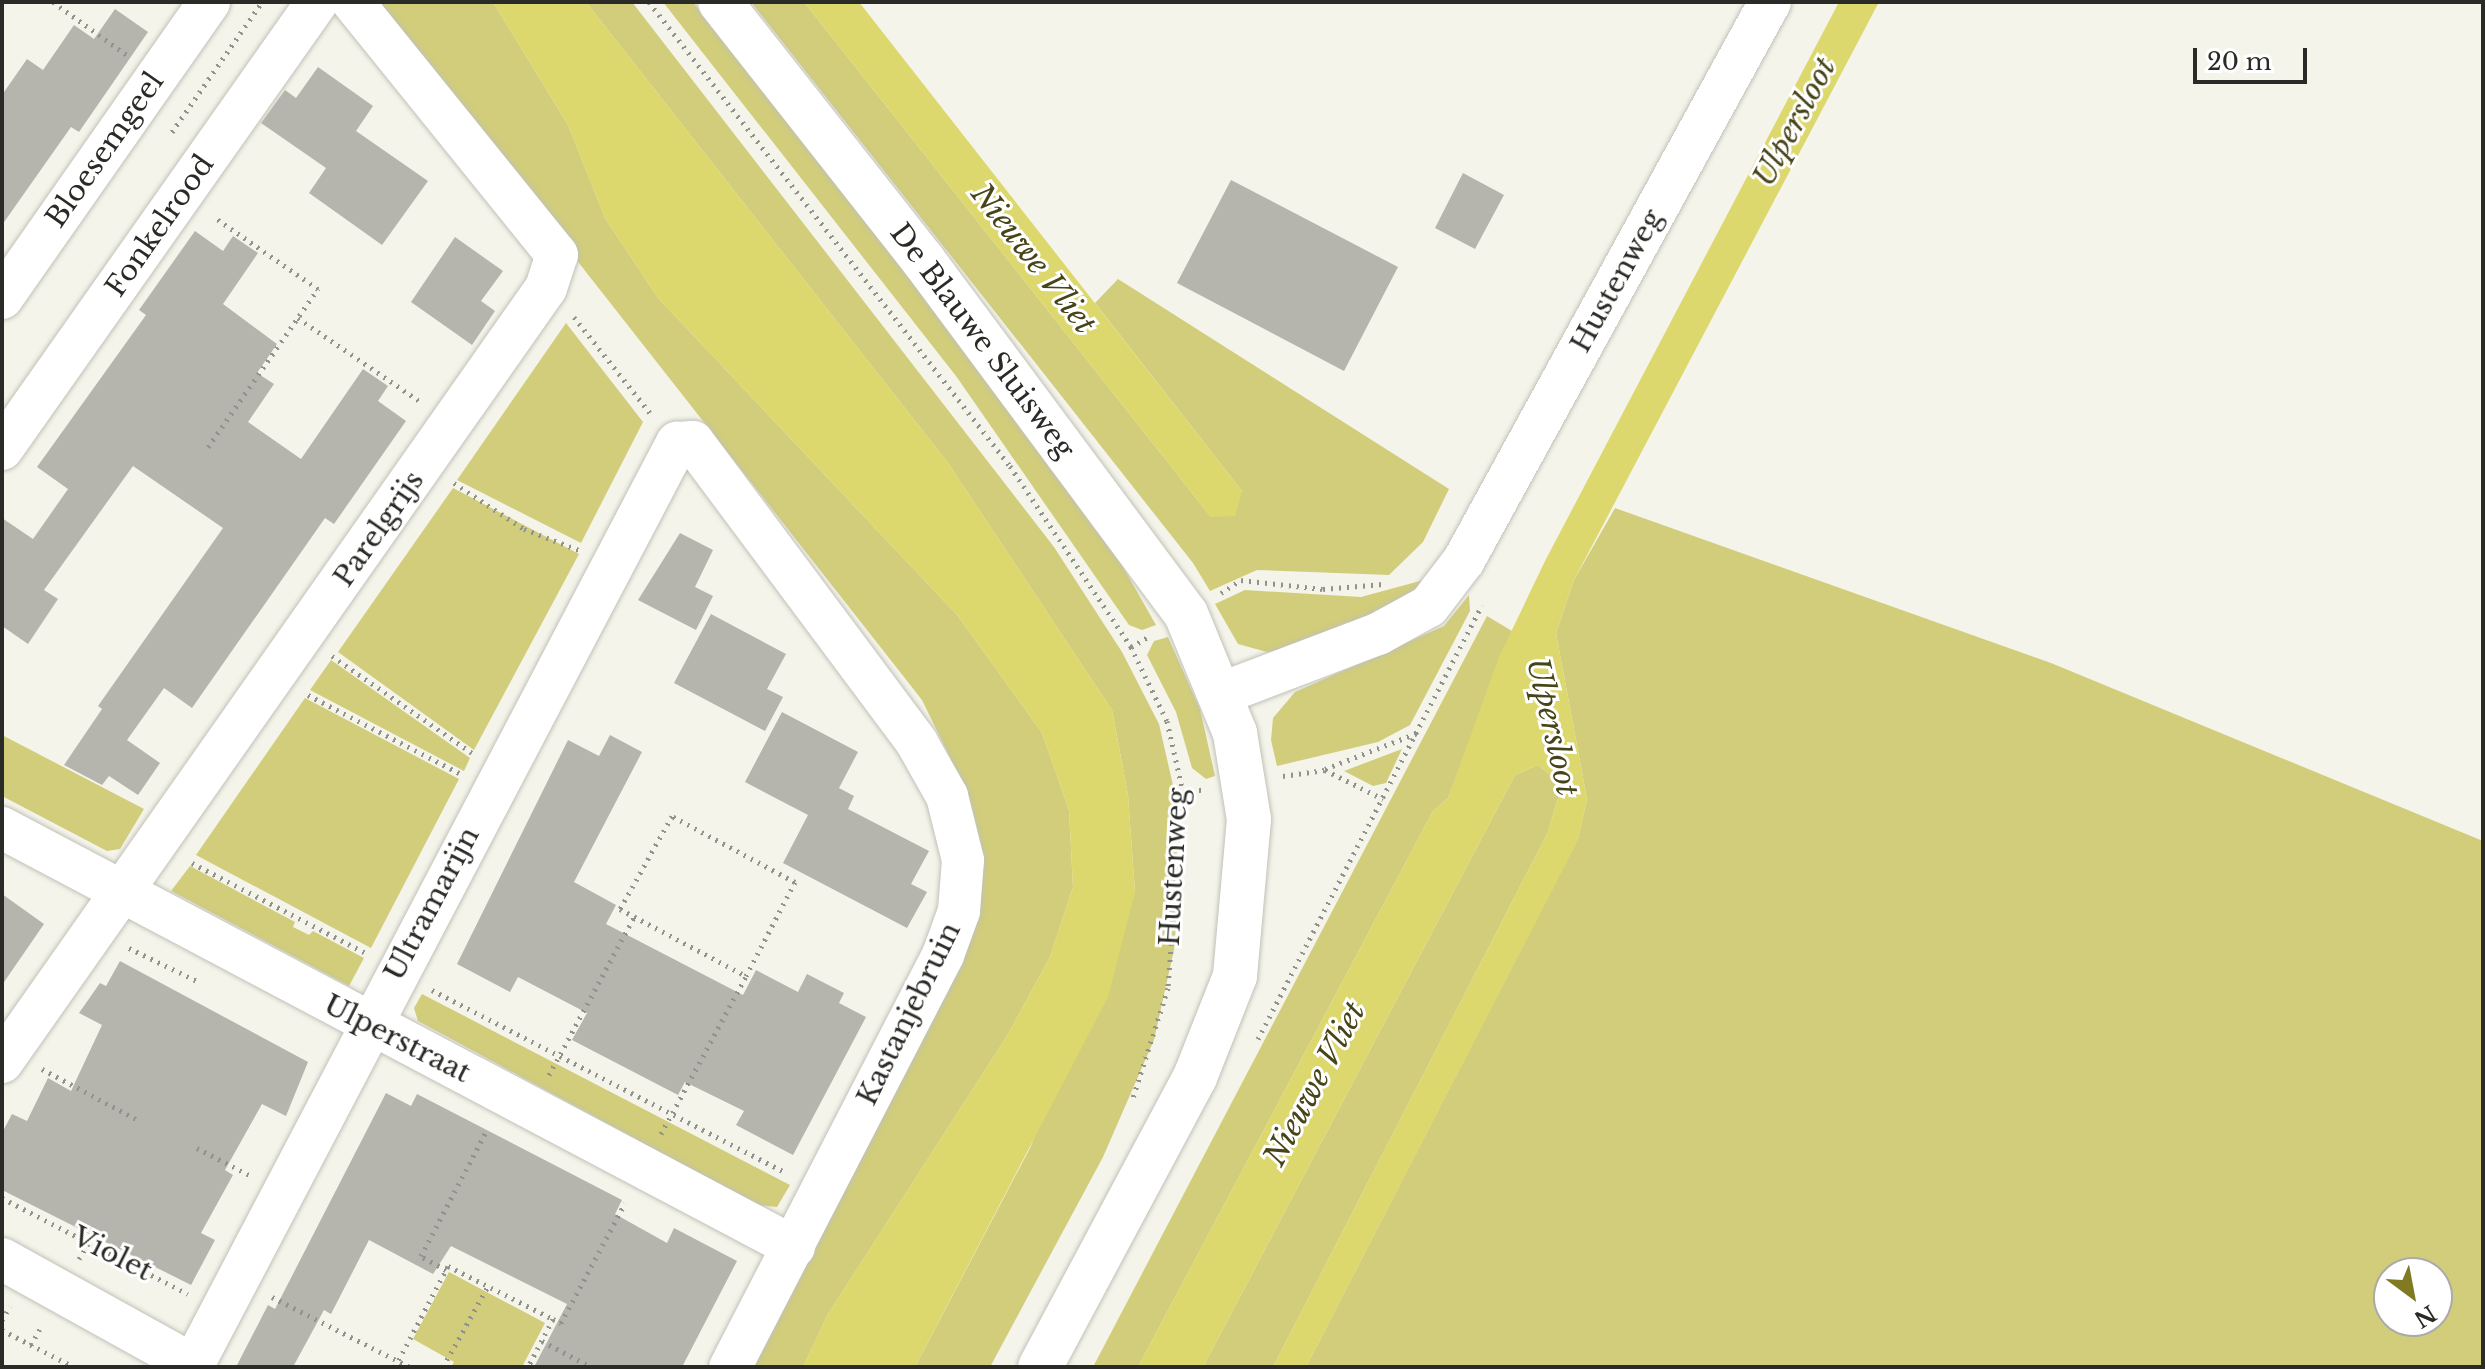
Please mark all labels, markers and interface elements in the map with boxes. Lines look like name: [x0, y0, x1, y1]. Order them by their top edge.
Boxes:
scale bar: [2197, 32, 2311, 82]
text: 20 m: [2207, 47, 2272, 76]
water label: Ulpersloot: [1746, 52, 1844, 192]
street label: Bloesemgeel: [39, 66, 171, 234]
street label: Fonkelrood: [99, 149, 221, 303]
water label: Nieuwe Vliet: [963, 177, 1103, 341]
street label: Hustenweg: [1564, 204, 1670, 358]
street label: De Blauwe Sluisweg: [883, 217, 1081, 465]
street label: Parelgrijs: [327, 465, 431, 593]
water label: Ulpersloot: [1519, 655, 1585, 799]
street label: Hustenweg: [1153, 787, 1195, 947]
street label: Ultramarijn: [378, 822, 486, 986]
street label: Kastanjebruin: [850, 917, 968, 1111]
street label: Ulperstraat: [318, 988, 476, 1090]
water label: Nieuwe Vliet: [1257, 996, 1373, 1172]
street label: Violet: [66, 1220, 158, 1288]
north arrow: [2373, 1257, 2453, 1337]
text: N: [2409, 1299, 2441, 1333]

